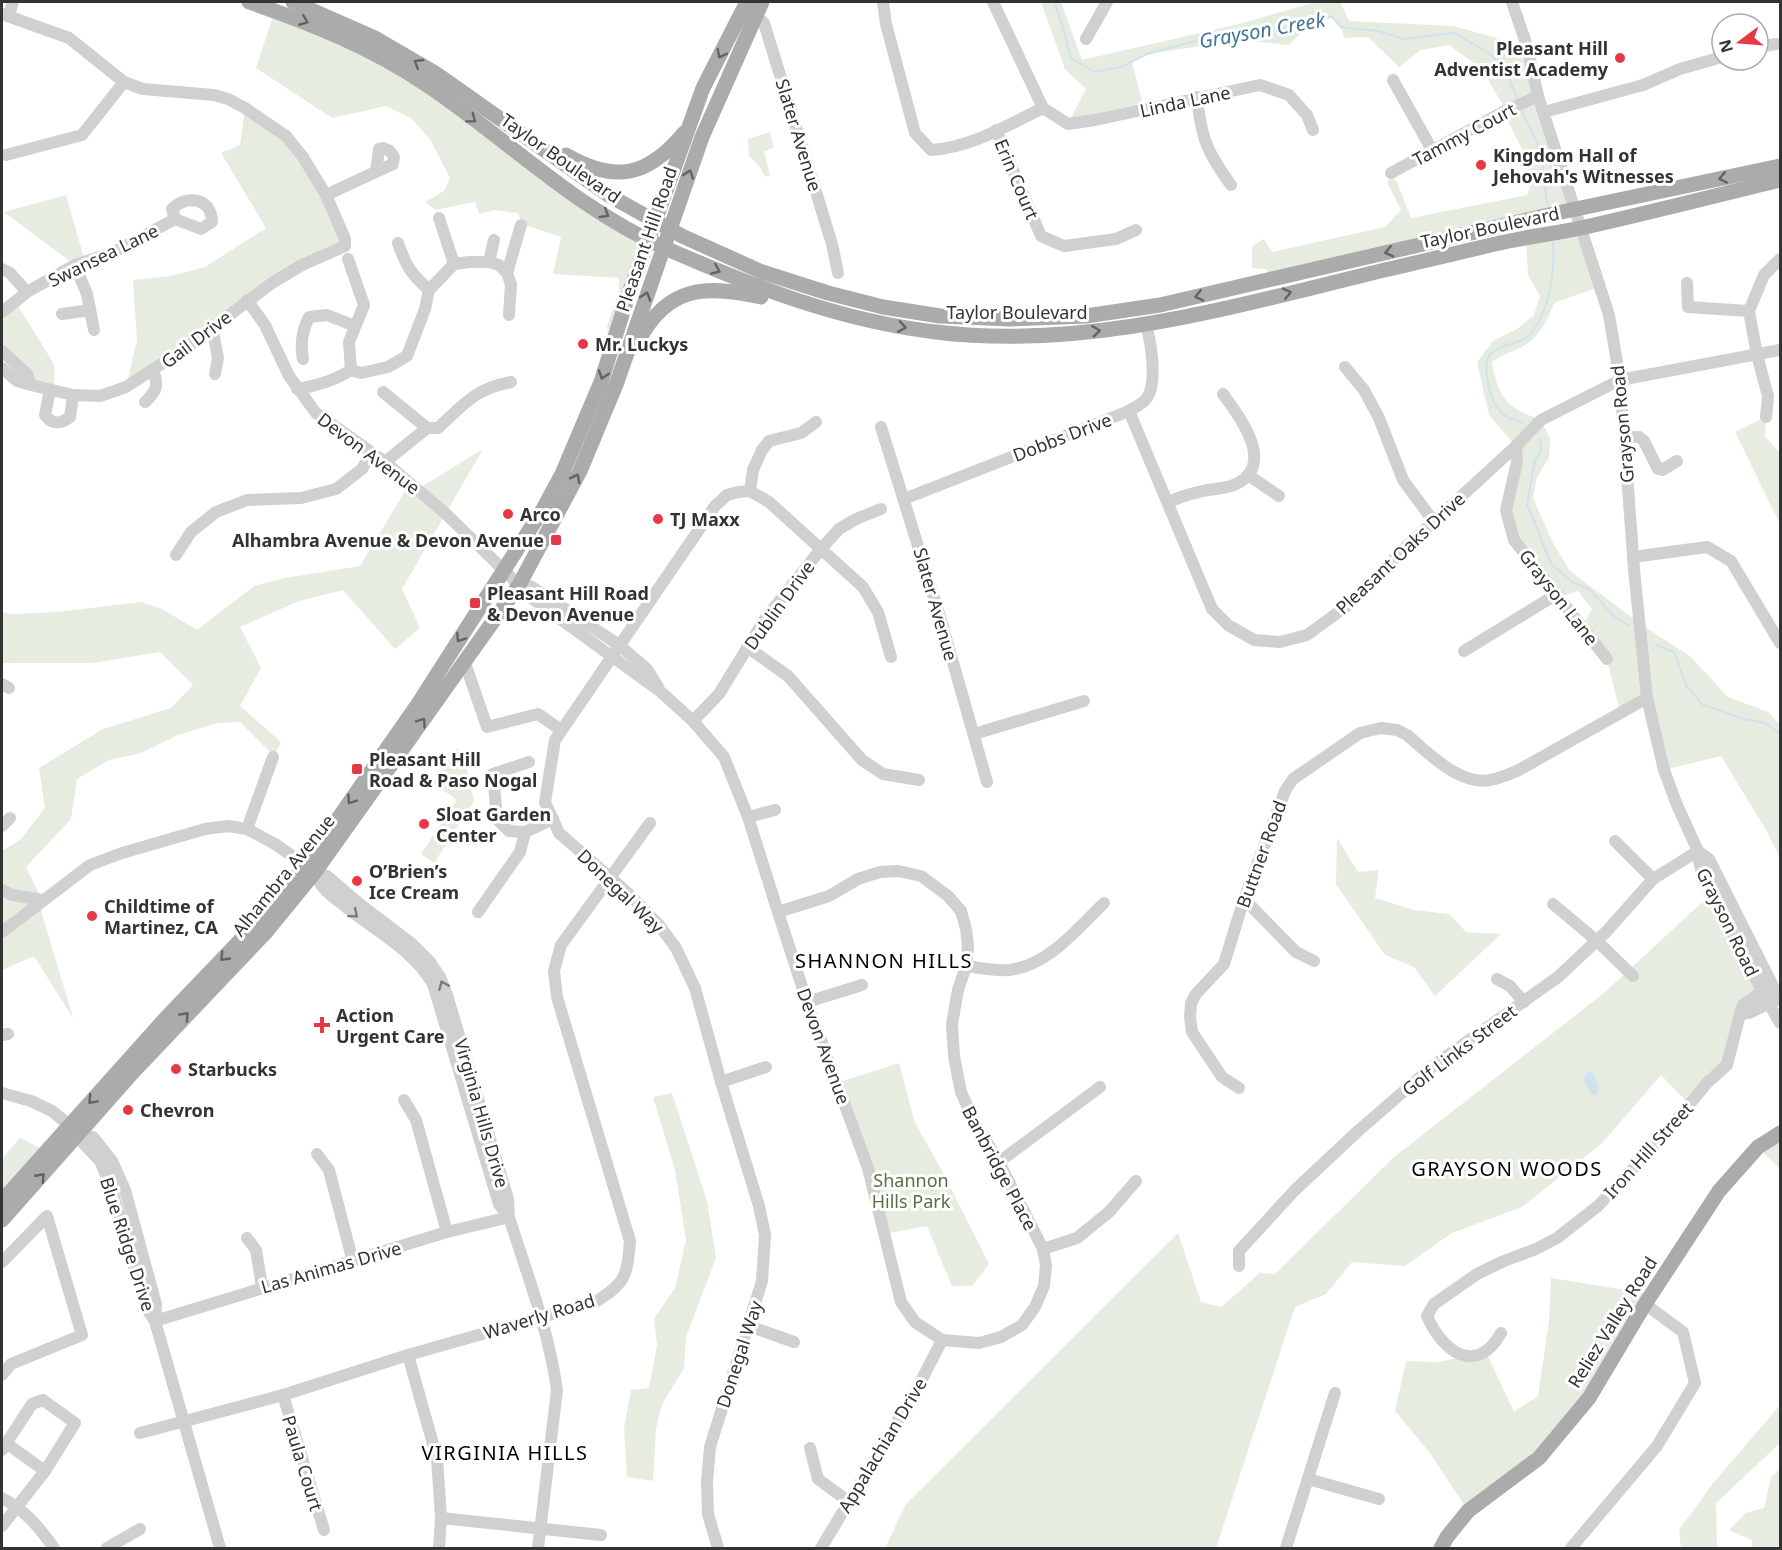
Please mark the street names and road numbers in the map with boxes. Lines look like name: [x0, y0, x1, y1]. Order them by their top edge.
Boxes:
street label: Slater Avenue: [770, 76, 828, 194]
street label: Linda Lane: [1138, 80, 1232, 122]
street label: Tammy Court: [1408, 97, 1520, 171]
street label: Taylor Boulevard: [496, 108, 626, 208]
street label: Erin Court: [989, 135, 1045, 223]
street label: Pleasant Hill Road: [610, 163, 682, 315]
street label: Taylor Boulevard: [1419, 201, 1561, 253]
street label: Swansea Lane: [44, 218, 162, 292]
street label: Taylor Boulevard: [946, 300, 1088, 324]
street label: Gail Drive: [156, 305, 236, 373]
street label: Grayson Road: [1605, 364, 1639, 484]
street label: Devon Avenue: [313, 407, 425, 499]
street label: Dobbs Drive: [1009, 407, 1115, 467]
street label: Pleasant Oaks Drive: [1330, 487, 1470, 619]
street label: Grayson Lane: [1514, 544, 1604, 650]
street label: Slater Avenue: [908, 545, 964, 663]
street label: Dublin Drive: [738, 555, 820, 655]
street label: Buttner Road: [1230, 797, 1292, 911]
street label: Alhambra Avenue: [226, 809, 340, 941]
street label: Donegal Way: [573, 844, 670, 939]
street label: Grayson Road: [1691, 864, 1765, 980]
street label: Devon Avenue: [792, 985, 856, 1107]
street label: Golf Links Street: [1397, 999, 1522, 1101]
street label: Virginia Hills Drive: [449, 1036, 515, 1190]
street label: Iron Hill Street: [1598, 1096, 1698, 1203]
street label: Banbridge Place: [957, 1102, 1043, 1234]
street label: Blue Ridge Drive: [95, 1174, 161, 1314]
street label: Las Animas Drive: [258, 1236, 404, 1298]
street label: Reliez Valley Road: [1562, 1252, 1662, 1392]
street label: Waverly Road: [481, 1288, 597, 1344]
street label: Donegal Way: [710, 1297, 768, 1411]
street label: Appalachian Drive: [832, 1373, 932, 1517]
street label: Paula Court: [277, 1412, 329, 1514]

